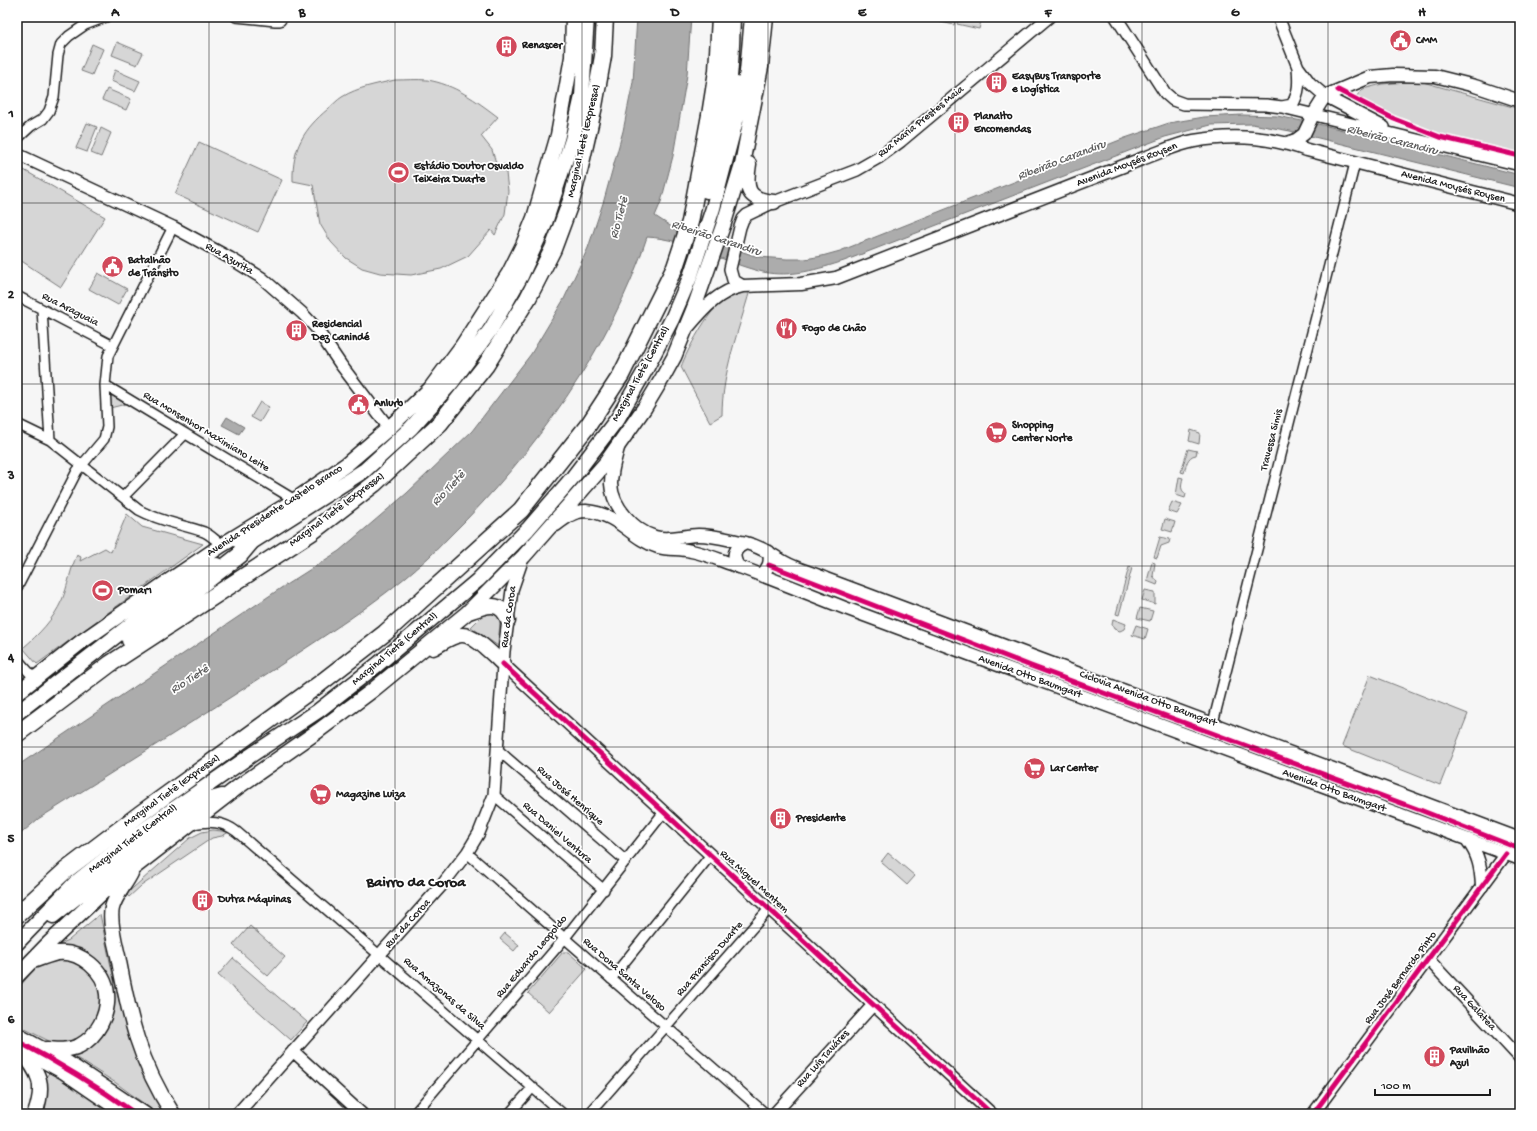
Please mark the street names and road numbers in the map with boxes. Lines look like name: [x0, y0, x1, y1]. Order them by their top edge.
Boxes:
street label: Marginal Tietê (Expressa): [565, 83, 603, 199]
street label: Rua Maria Prestes Maia: [876, 83, 967, 160]
street label: Avenida Moysés Roysen: [1075, 140, 1180, 190]
street label: Avenida Moysés Roysen: [1400, 168, 1507, 206]
street label: Rua Azurita: [203, 241, 256, 278]
street label: Rua Araguaia: [40, 291, 101, 330]
street label: Marginal Tietê (Central): [610, 324, 672, 424]
street label: Rua Monsenhor Maximiano Leite: [141, 389, 272, 475]
street label: Travessa Simis: [1258, 407, 1286, 473]
street label: Avenida Presidente Castelo Branco: [205, 462, 345, 559]
street label: Marginal Tietê (Expressa): [287, 470, 387, 550]
street label: Rua da Coroa: [499, 585, 519, 649]
street label: Marginal Tietê (Central): [350, 610, 440, 688]
street label: Avenida Otto Baumgart: [977, 653, 1085, 702]
street label: Ciclovia Avenida Otto Baumgart: [1078, 669, 1220, 730]
street label: Marginal Tietê (Expressa): [122, 752, 222, 830]
street label: Rua José Henrique: [534, 764, 606, 828]
street label: Avenida Otto Baumgart: [1281, 767, 1389, 816]
street label: Rua Daniel Ventura: [520, 800, 595, 867]
street label: Marginal Tietê (Central): [86, 802, 180, 876]
street label: Rua Miguel Mentem: [717, 848, 791, 916]
street label: Rua da Coroa: [383, 896, 434, 951]
street label: Rua Eduardo Leopoldo: [494, 913, 570, 1001]
street label: Rua Francisco Duarte: [674, 919, 746, 999]
street label: Rua José Bernardo Pinto: [1362, 929, 1440, 1027]
street label: Rua Dona Santa Veloso: [580, 936, 668, 1014]
street label: Rua Amazonas da Silva: [401, 955, 488, 1033]
street label: Rua Galatea: [1450, 983, 1499, 1034]
street label: Rua Luís Taváres: [794, 1027, 852, 1090]

